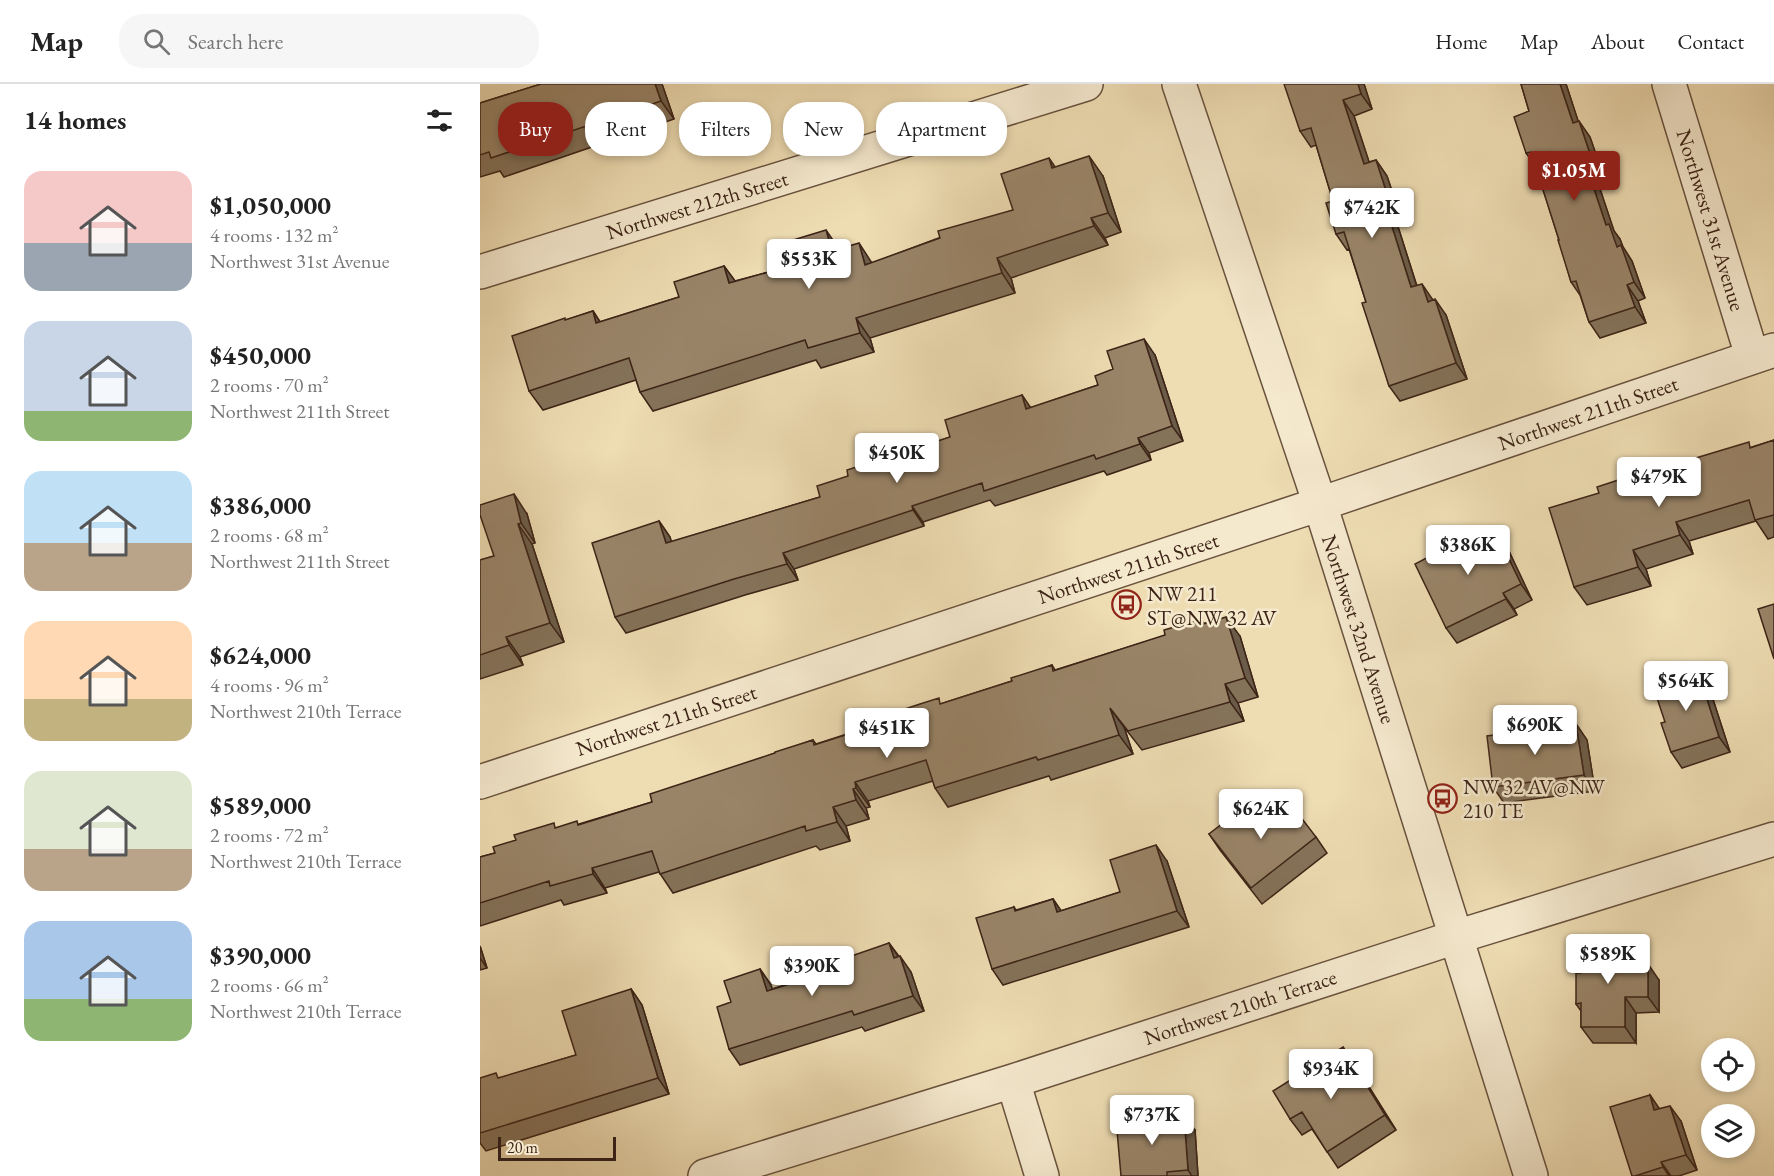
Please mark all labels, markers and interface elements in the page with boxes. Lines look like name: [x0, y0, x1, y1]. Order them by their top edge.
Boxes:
search box: [119, 14, 539, 68]
text: Map: [30, 23, 83, 59]
icon: search: [140, 25, 173, 58]
text: Search here: [188, 27, 283, 56]
text: Home: [1435, 28, 1487, 55]
text: Map: [1520, 28, 1558, 55]
text: About: [1591, 28, 1644, 55]
text: Contact: [1677, 28, 1744, 55]
chip: Buy: [498, 102, 573, 156]
chip: Rent: [585, 102, 667, 156]
chip: Filters: [679, 102, 771, 156]
chip: New: [783, 102, 864, 156]
chip: Apartment: [876, 102, 1007, 156]
text: 14 homes: [24, 103, 126, 137]
icon: filters: [423, 104, 456, 137]
street label: Northwest 31st Avenue: [1671, 126, 1751, 314]
pin: $1.05M: [1525, 151, 1623, 202]
text: $1.05M: [1542, 157, 1606, 183]
street label: Northwest 212th Street: [603, 164, 791, 245]
text: $1,050,000: [210, 188, 331, 222]
pin: $742K: [1330, 188, 1414, 239]
text: $742K: [1344, 194, 1400, 220]
icon: home: [72, 195, 144, 267]
text: 4 rooms · 132 m²: [210, 222, 338, 248]
pin: $553K: [767, 239, 851, 290]
text: $553K: [781, 245, 837, 271]
text: Northwest 31st Avenue: [210, 248, 390, 274]
text: $450,000: [210, 338, 311, 372]
icon: home: [72, 345, 144, 417]
street label: Northwest 211th Street: [1494, 369, 1682, 456]
text: 2 rooms · 70 m²: [210, 372, 329, 398]
text: Northwest 211th Street: [210, 398, 390, 424]
pin: $450K: [855, 433, 939, 484]
text: $450K: [869, 439, 925, 465]
pin: $479K: [1617, 457, 1701, 508]
text: $479K: [1631, 463, 1687, 489]
text: $386,000: [210, 488, 311, 522]
icon: home: [72, 495, 144, 567]
text: 2 rooms · 68 m²: [210, 522, 329, 548]
pin: $386K: [1426, 525, 1510, 576]
street label: Northwest 211th Street: [1034, 526, 1222, 610]
street label: Northwest 32nd Avenue: [1316, 531, 1402, 727]
text: $386K: [1440, 531, 1496, 557]
text: Northwest 211th Street: [210, 548, 390, 574]
place label: NW 211 ST@NW 32 AV: [1147, 580, 1278, 631]
bus stop icon: NW 211 ST@NW 32 AV: [1110, 589, 1142, 621]
text: $624,000: [210, 638, 311, 672]
icon: home: [72, 645, 144, 717]
pin: $564K: [1644, 661, 1728, 712]
text: $564K: [1658, 667, 1714, 693]
text: 4 rooms · 96 m²: [210, 672, 329, 698]
street label: Northwest 211th Street: [572, 678, 760, 762]
text: Northwest 210th Terrace: [210, 698, 402, 724]
pin: $690K: [1493, 705, 1577, 756]
pin: $451K: [845, 708, 929, 759]
text: $690K: [1507, 711, 1563, 737]
text: $451K: [859, 714, 915, 740]
place label: NW 32 AV@NW 210 TE: [1463, 773, 1605, 824]
bus stop icon: NW 32 AV@NW 210 TE: [1426, 782, 1458, 814]
text: $589,000: [210, 788, 311, 822]
pin: $624K: [1219, 789, 1303, 840]
icon: home: [72, 795, 144, 867]
text: $624K: [1233, 795, 1289, 821]
text: 2 rooms · 72 m²: [210, 822, 329, 848]
text: Northwest 210th Terrace: [210, 848, 402, 874]
pin: $589K: [1566, 934, 1650, 985]
text: $390,000: [210, 938, 311, 972]
text: $589K: [1580, 940, 1636, 966]
icon: home: [72, 945, 144, 1017]
pin: $390K: [770, 946, 854, 997]
text: $390K: [784, 952, 840, 978]
street label: Northwest 210th Terrace: [1140, 963, 1340, 1051]
text: 2 rooms · 66 m²: [210, 972, 329, 998]
text: Northwest 210th Terrace: [210, 998, 402, 1024]
map controls: [1701, 1038, 1755, 1158]
button: locate: [1701, 1038, 1755, 1092]
pin: $934K: [1289, 1049, 1373, 1100]
text: $934K: [1303, 1055, 1359, 1081]
pin: $737K: [1110, 1095, 1194, 1146]
text: $737K: [1124, 1101, 1180, 1127]
button: layers: [1701, 1104, 1755, 1158]
scale bar: [498, 1134, 616, 1162]
text: 20 m: [507, 1137, 538, 1158]

